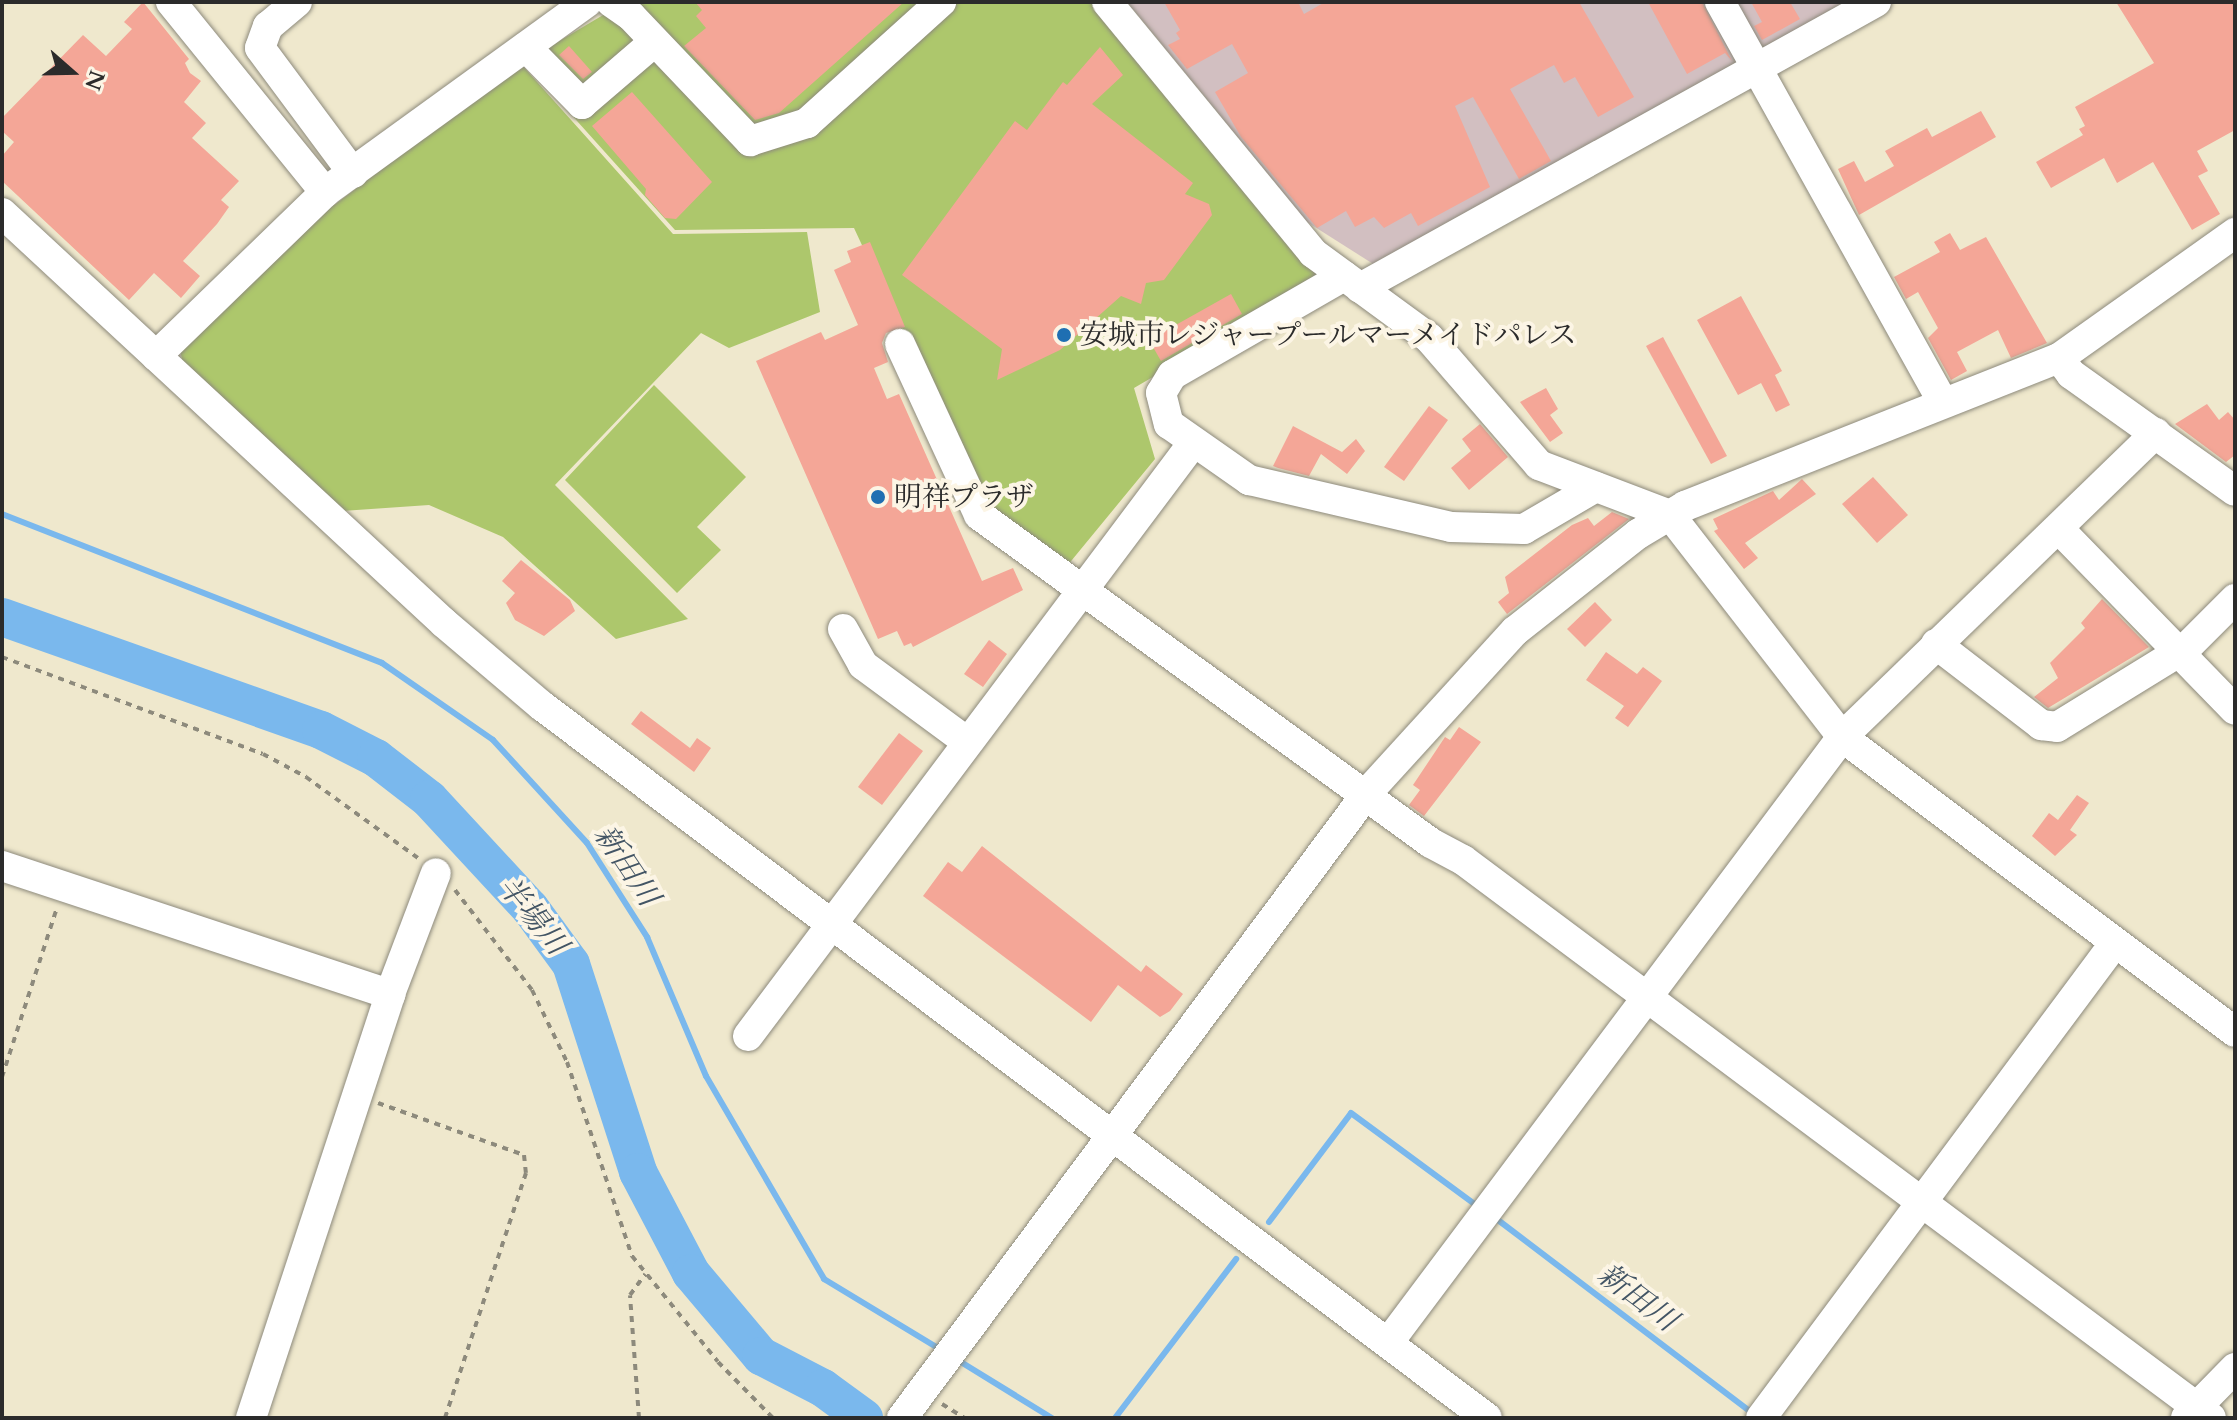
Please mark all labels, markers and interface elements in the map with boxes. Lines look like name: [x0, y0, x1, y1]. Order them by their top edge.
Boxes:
north arrow: [32, 32, 112, 112]
text: N: [77, 66, 112, 94]
place label: 安城市レジャープールマーメイドパレス: [1080, 318, 1583, 352]
marker: 安城市レジャープールマーメイドパレス: [1055, 326, 1073, 344]
place label: 明祥プラザ: [894, 480, 1034, 514]
marker: 明祥プラザ: [869, 488, 887, 506]
water label: 新田川: [586, 819, 666, 913]
water label: 半場川: [490, 870, 574, 962]
water label: 新田川: [1590, 1257, 1684, 1339]

